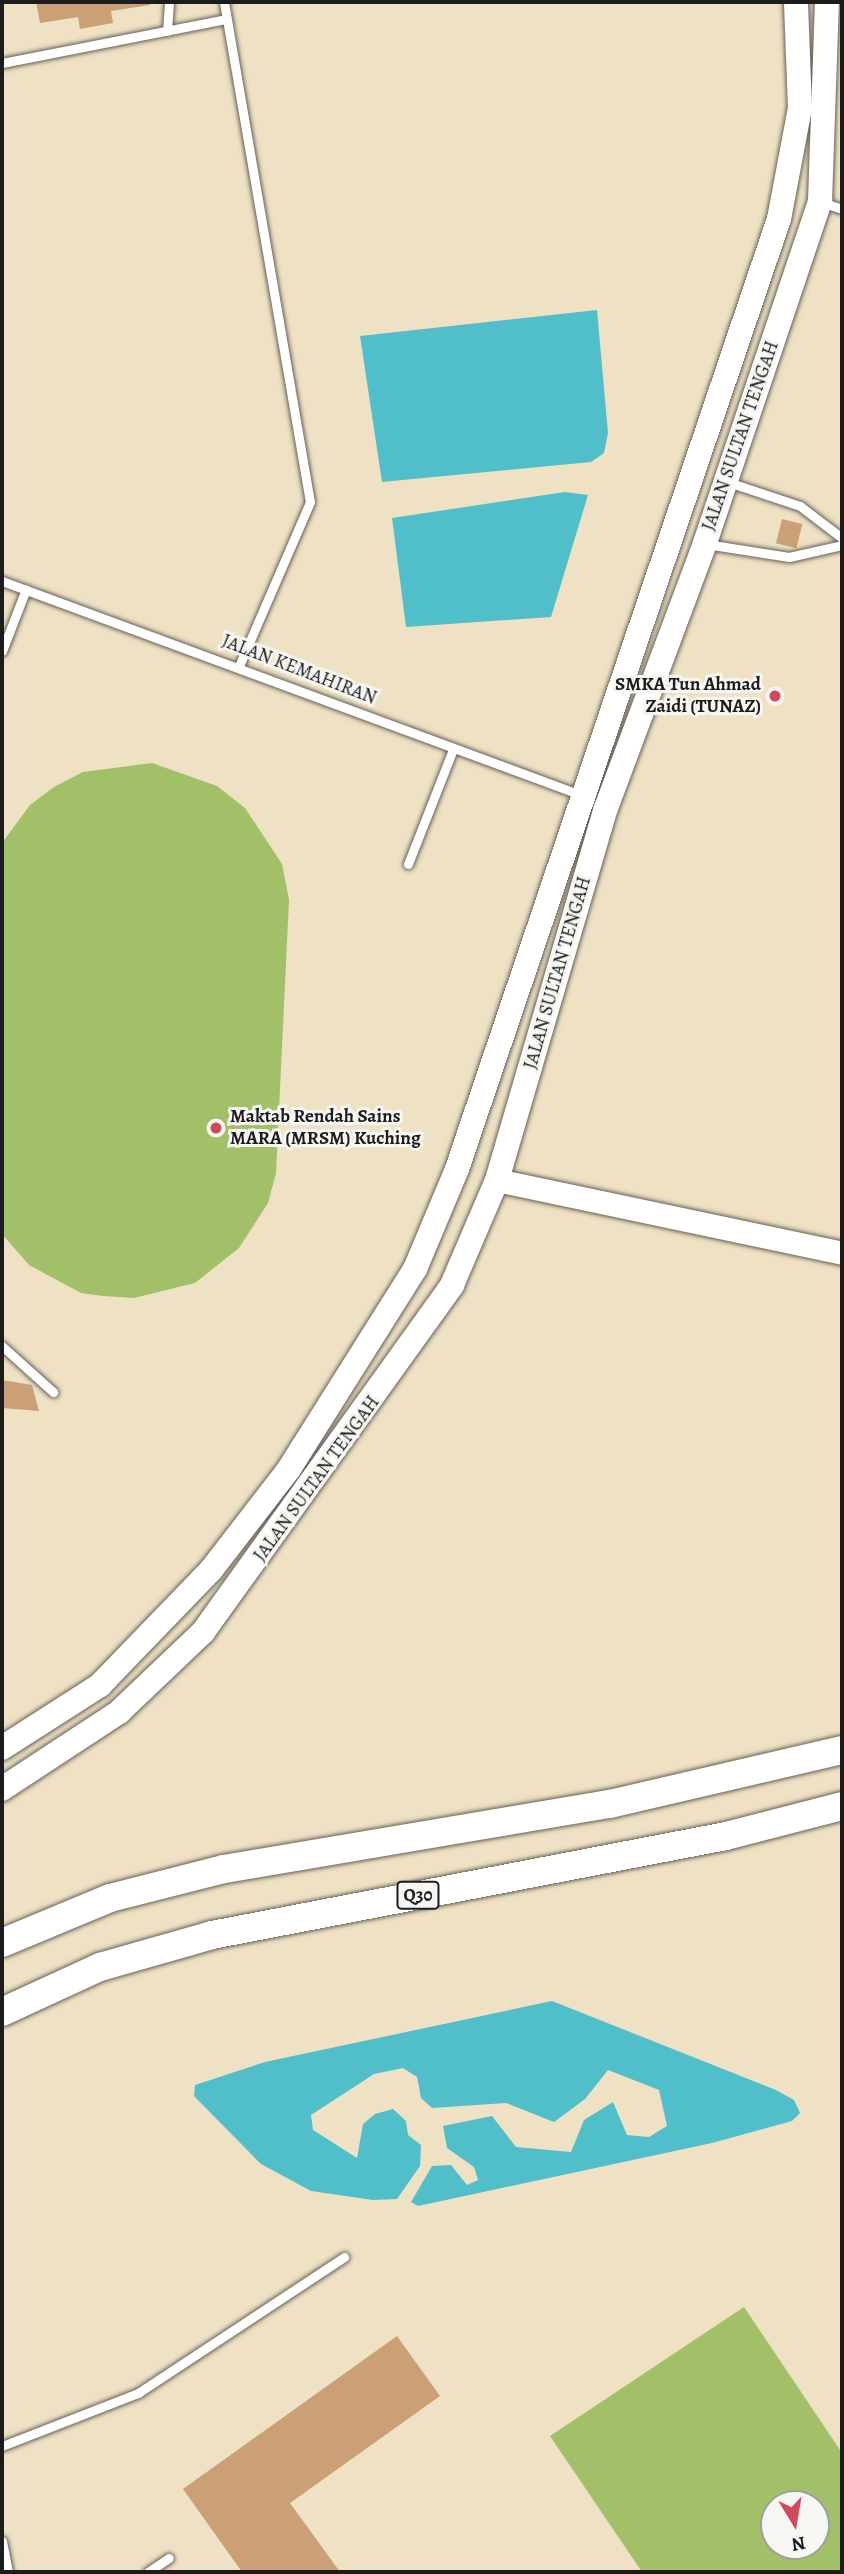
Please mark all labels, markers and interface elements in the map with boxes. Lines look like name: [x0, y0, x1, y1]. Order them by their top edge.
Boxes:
street label: JALAN SULTAN TENGAH: [698, 338, 784, 534]
street label: JALAN KEMAHIRAN: [219, 630, 379, 710]
place label: SMKA Tun Ahmad Zaidi (TUNAZ): [615, 674, 761, 718]
marker: SMKA Tun Ahmad Zaidi (TUNAZ): [767, 688, 783, 704]
street label: JALAN SULTAN TENGAH: [520, 874, 596, 1072]
place label: Maktab Rendah Sains MARA (MRSM) Kuching: [230, 1106, 421, 1150]
marker: Maktab Rendah Sains MARA (MRSM) Kuching: [208, 1120, 224, 1136]
street label: JALAN SULTAN TENGAH: [249, 1392, 385, 1566]
road number: Q30: [395, 1881, 441, 1910]
north arrow: [760, 2490, 830, 2560]
text: N: [789, 2530, 808, 2558]

